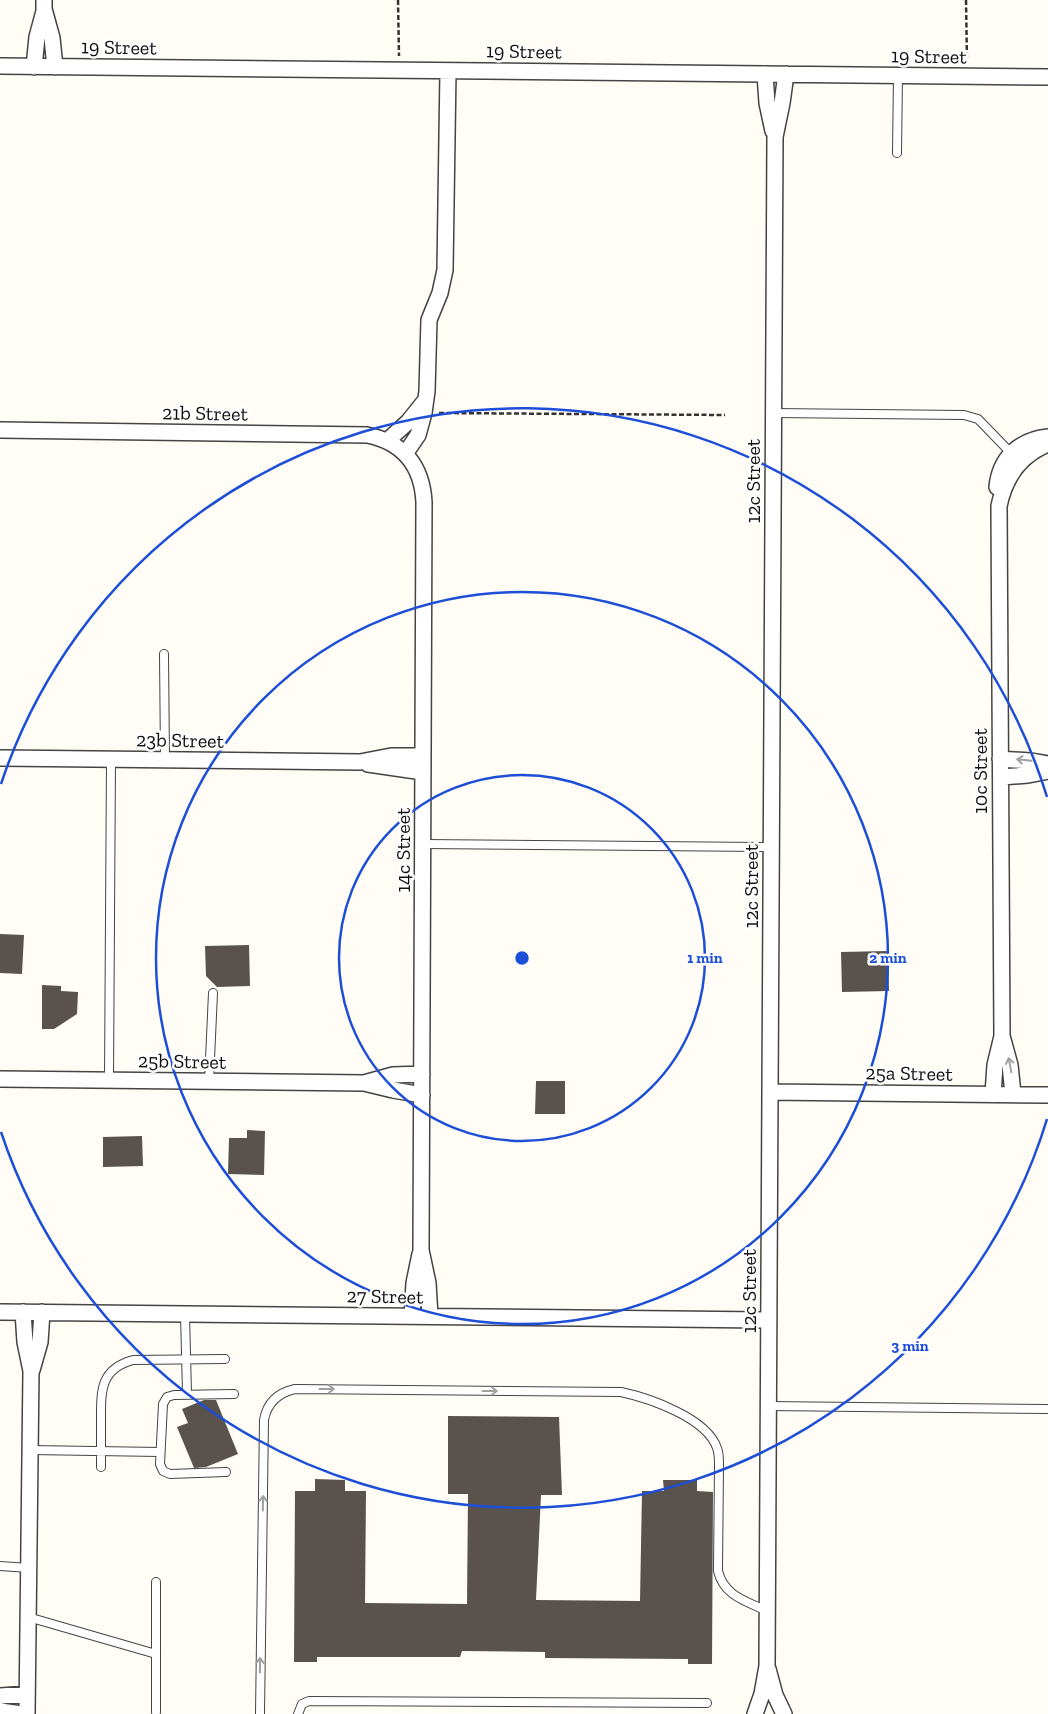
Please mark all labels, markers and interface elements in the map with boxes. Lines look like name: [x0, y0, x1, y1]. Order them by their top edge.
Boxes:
street label: 19 Street: [81, 34, 158, 60]
street label: 19 Street: [486, 38, 563, 64]
street label: 19 Street: [891, 43, 968, 69]
street label: 21b Street: [162, 400, 249, 426]
street label: 12c Street: [741, 438, 765, 523]
street label: 23b Street: [136, 727, 225, 753]
street label: 10c Street: [968, 728, 992, 814]
one-way arrow: [1017, 755, 1033, 765]
street label: 14c Street: [391, 807, 415, 892]
street label: 12c Street: [739, 843, 763, 928]
centre of rings: [513, 949, 531, 967]
text: 1 min: [687, 949, 723, 967]
text: 2 min: [869, 949, 907, 967]
street label: 25b Street: [138, 1048, 227, 1074]
one-way arrow: [1005, 1057, 1014, 1073]
street label: 25a Street: [865, 1060, 953, 1086]
street label: 12c Street: [737, 1248, 761, 1333]
street label: 27 Street: [346, 1283, 424, 1309]
text: 3 min: [891, 1337, 929, 1355]
one-way arrow: [319, 1384, 335, 1394]
one-way arrow: [482, 1386, 498, 1396]
one-way arrow: [258, 1495, 268, 1512]
one-way arrow: [255, 1658, 265, 1674]

